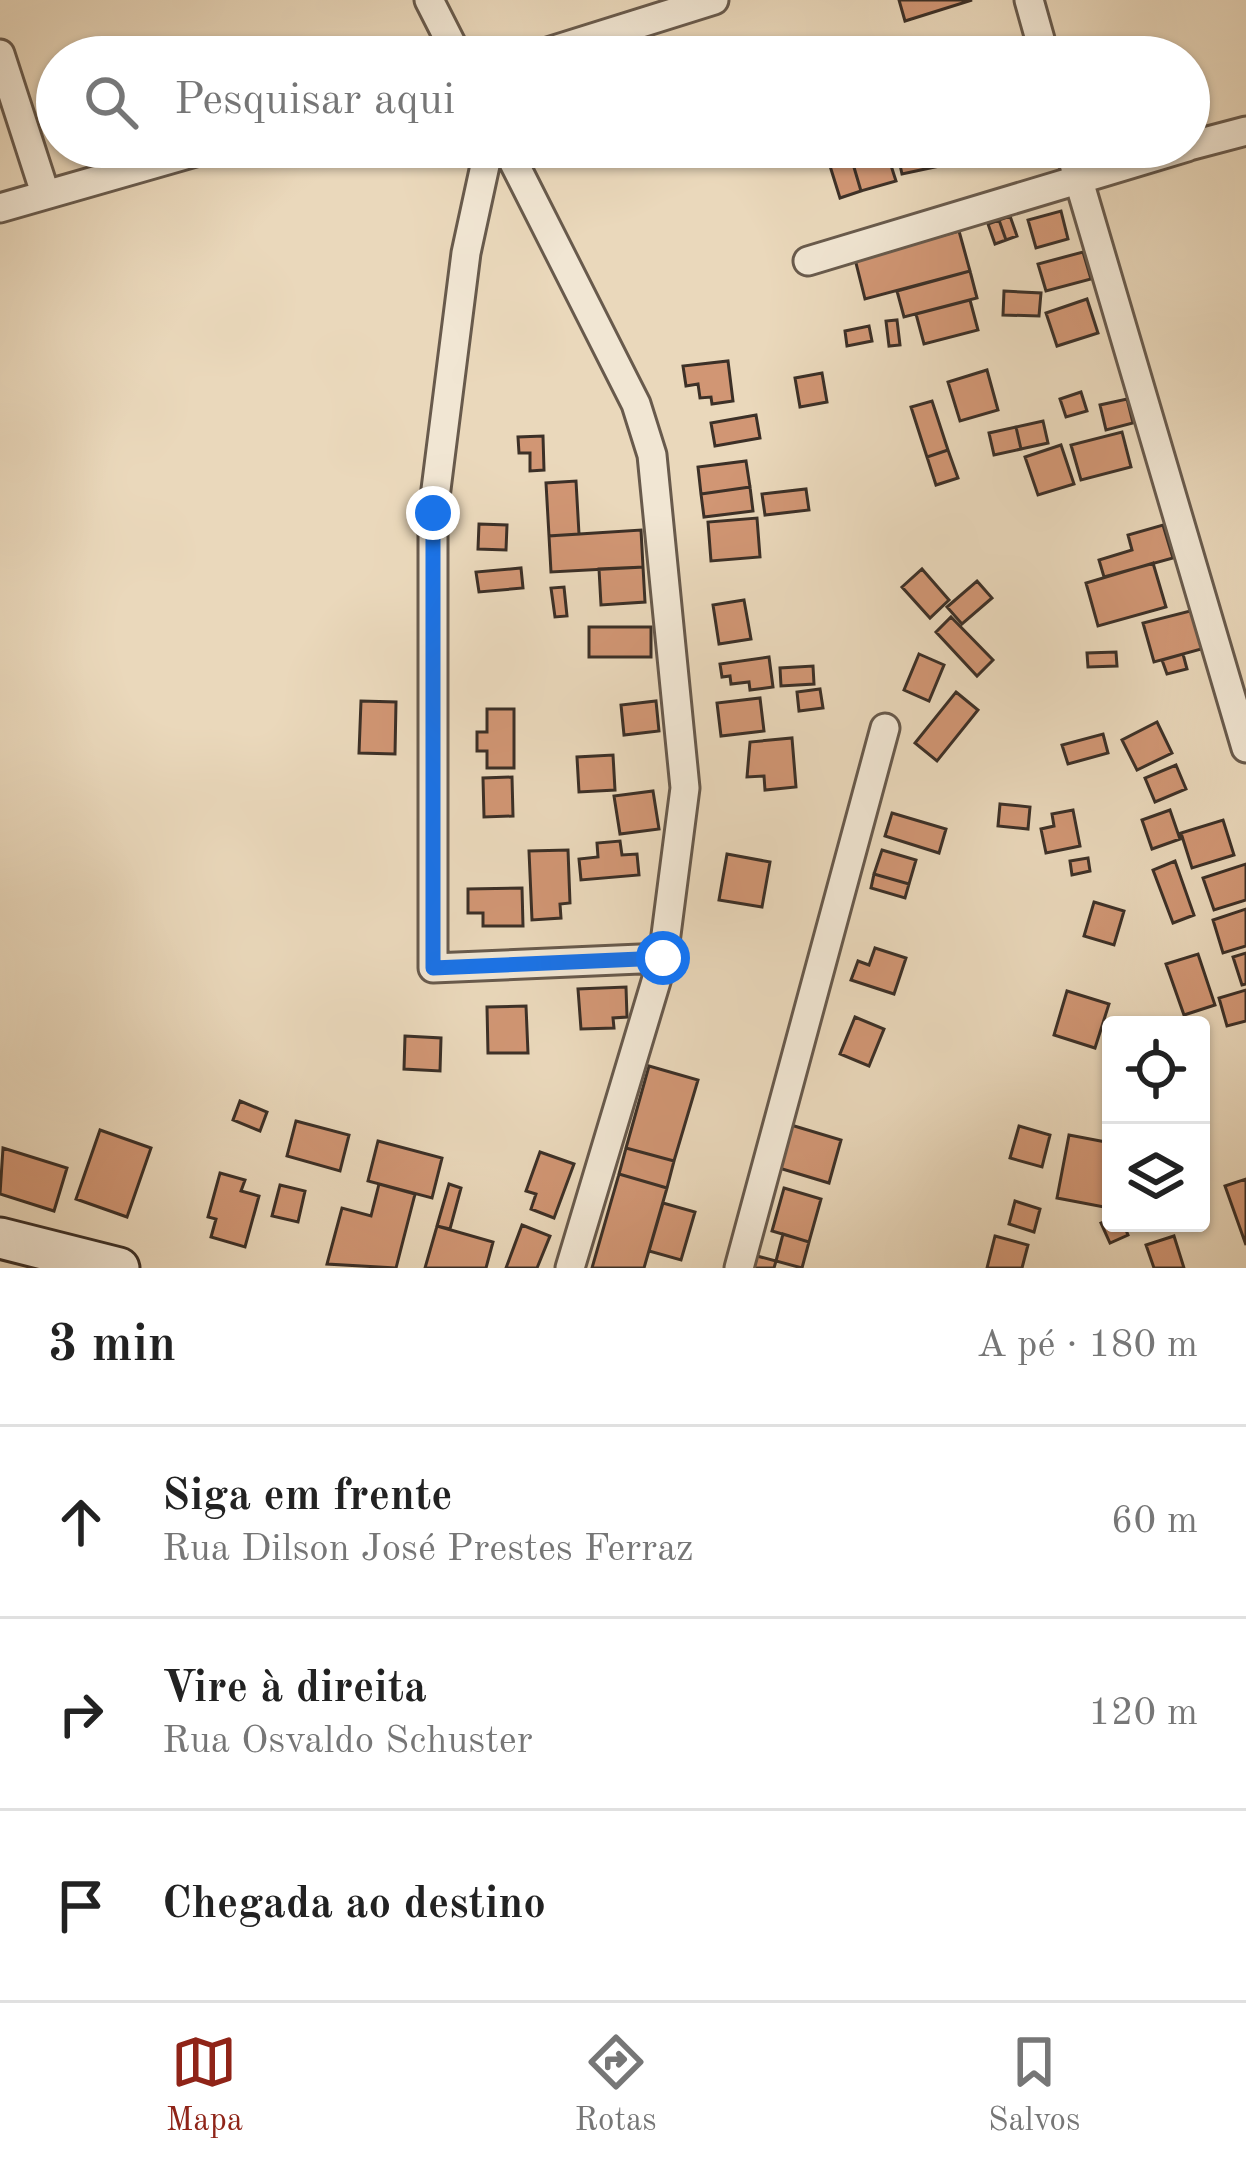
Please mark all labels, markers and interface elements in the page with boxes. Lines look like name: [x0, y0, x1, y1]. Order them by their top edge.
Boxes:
search box: [36, 36, 1210, 168]
icon: search: [78, 69, 144, 135]
text: Pesquisar aqui: [174, 79, 455, 124]
route end: [406, 486, 460, 540]
route start: [636, 931, 690, 985]
map controls: [1102, 1016, 1210, 1232]
button: locate: [1102, 1016, 1210, 1124]
button: layers: [1102, 1124, 1210, 1232]
text: 3 min: [48, 1321, 176, 1372]
text: A pé · 180 m: [977, 1326, 1198, 1365]
text: Siga em frente: [162, 1475, 453, 1520]
icon: ahead: [48, 1489, 114, 1555]
text: 60 m: [1111, 1502, 1198, 1541]
text: Rua Dilson José Prestes Ferraz: [162, 1530, 694, 1569]
text: Vire à direita: [162, 1667, 427, 1712]
icon: right: [48, 1681, 114, 1747]
text: 120 m: [1088, 1694, 1198, 1733]
text: Rua Osvaldo Schuster: [162, 1722, 533, 1761]
icon: arrive: [48, 1873, 114, 1939]
text: Chegada ao destino: [162, 1883, 546, 1928]
tab: Mapa: [166, 2029, 243, 2142]
tab: Rotas: [574, 2029, 657, 2142]
tab: Salvos: [988, 2029, 1080, 2142]

